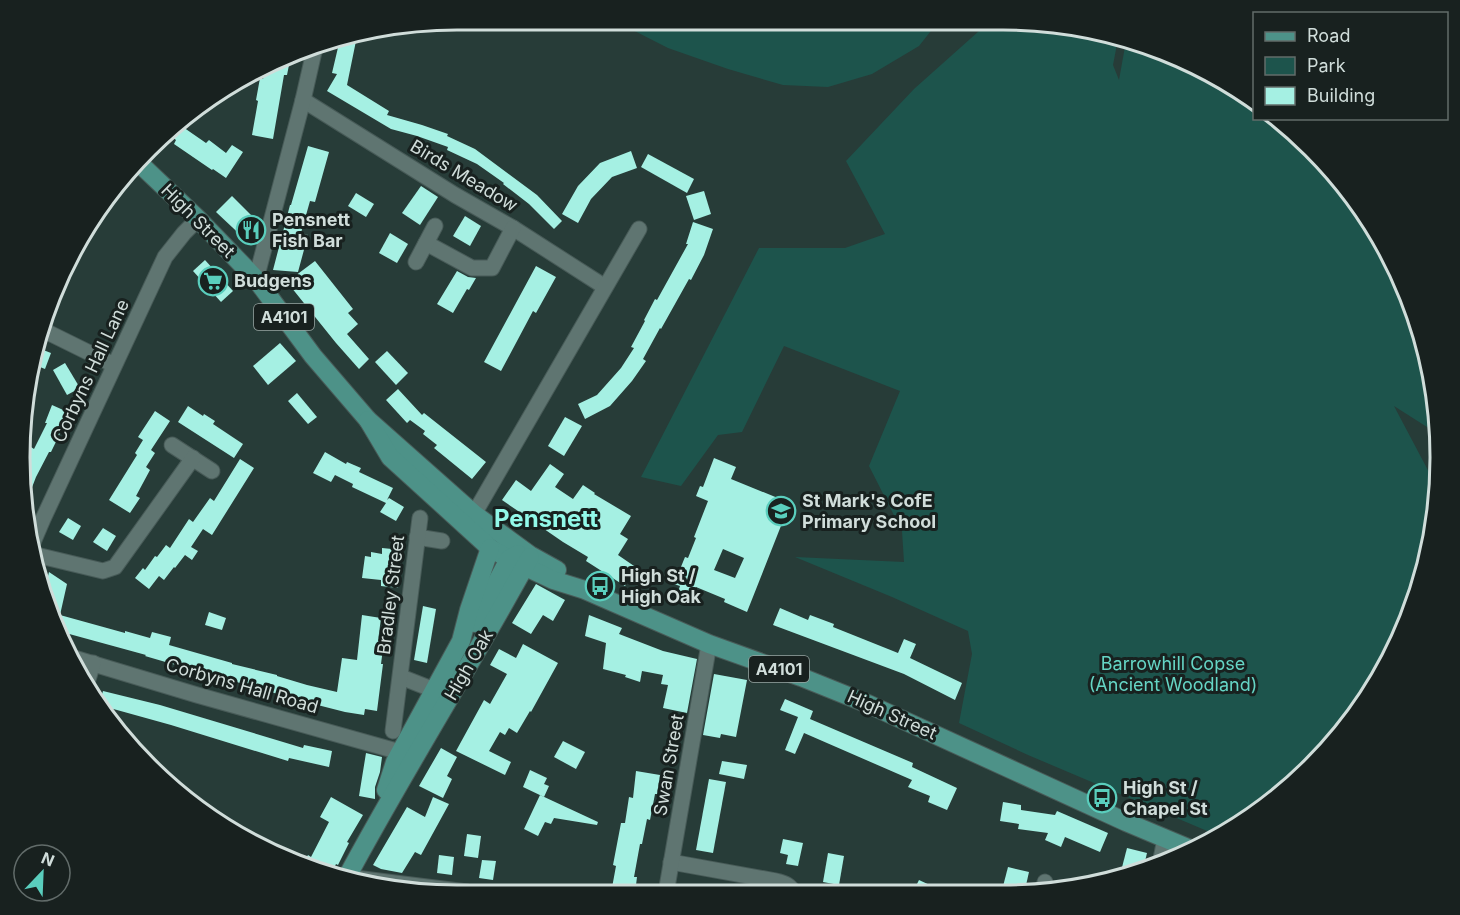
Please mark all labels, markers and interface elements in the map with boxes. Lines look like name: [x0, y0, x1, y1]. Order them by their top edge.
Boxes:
legend: [1253, 12, 1448, 120]
text: Road: [1307, 25, 1350, 46]
text: Park: [1307, 55, 1346, 76]
text: Building: [1307, 85, 1375, 106]
street label: Birds Meadow: [407, 135, 522, 216]
street label: High Street: [157, 180, 240, 262]
place label: Pensnett Fish Bar: [272, 209, 350, 251]
restaurant icon: Pensnett Fish Bar: [235, 214, 267, 246]
supermarket icon: Budgens: [197, 265, 229, 297]
place label: Budgens: [234, 270, 312, 291]
street label: Corbyns Hall Lane: [48, 296, 133, 446]
road number: A4101: [254, 304, 314, 330]
place label: St Mark's CofE Primary School: [802, 490, 936, 532]
school or university icon: St Mark's CofE Primary School: [765, 495, 797, 527]
district label: Pensnett: [494, 504, 598, 533]
street label: Bradley Street: [373, 534, 408, 656]
place label: High St / High Oak: [621, 565, 701, 607]
bus stop icon: High St / High Oak: [584, 570, 616, 602]
street label: High Oak: [440, 626, 497, 704]
park label: Barrowhill Copse (Ancient Woodland): [1089, 653, 1257, 695]
street label: Corbyns Hall Road: [163, 654, 321, 717]
road number: A4101: [749, 656, 809, 682]
street label: High Street: [844, 686, 940, 744]
street label: Swan Street: [649, 712, 688, 817]
place label: High St / Chapel St: [1123, 777, 1208, 819]
bus stop icon: High St / Chapel St: [1086, 782, 1118, 814]
north arrow: [12, 843, 72, 903]
text: N: [38, 848, 57, 871]

